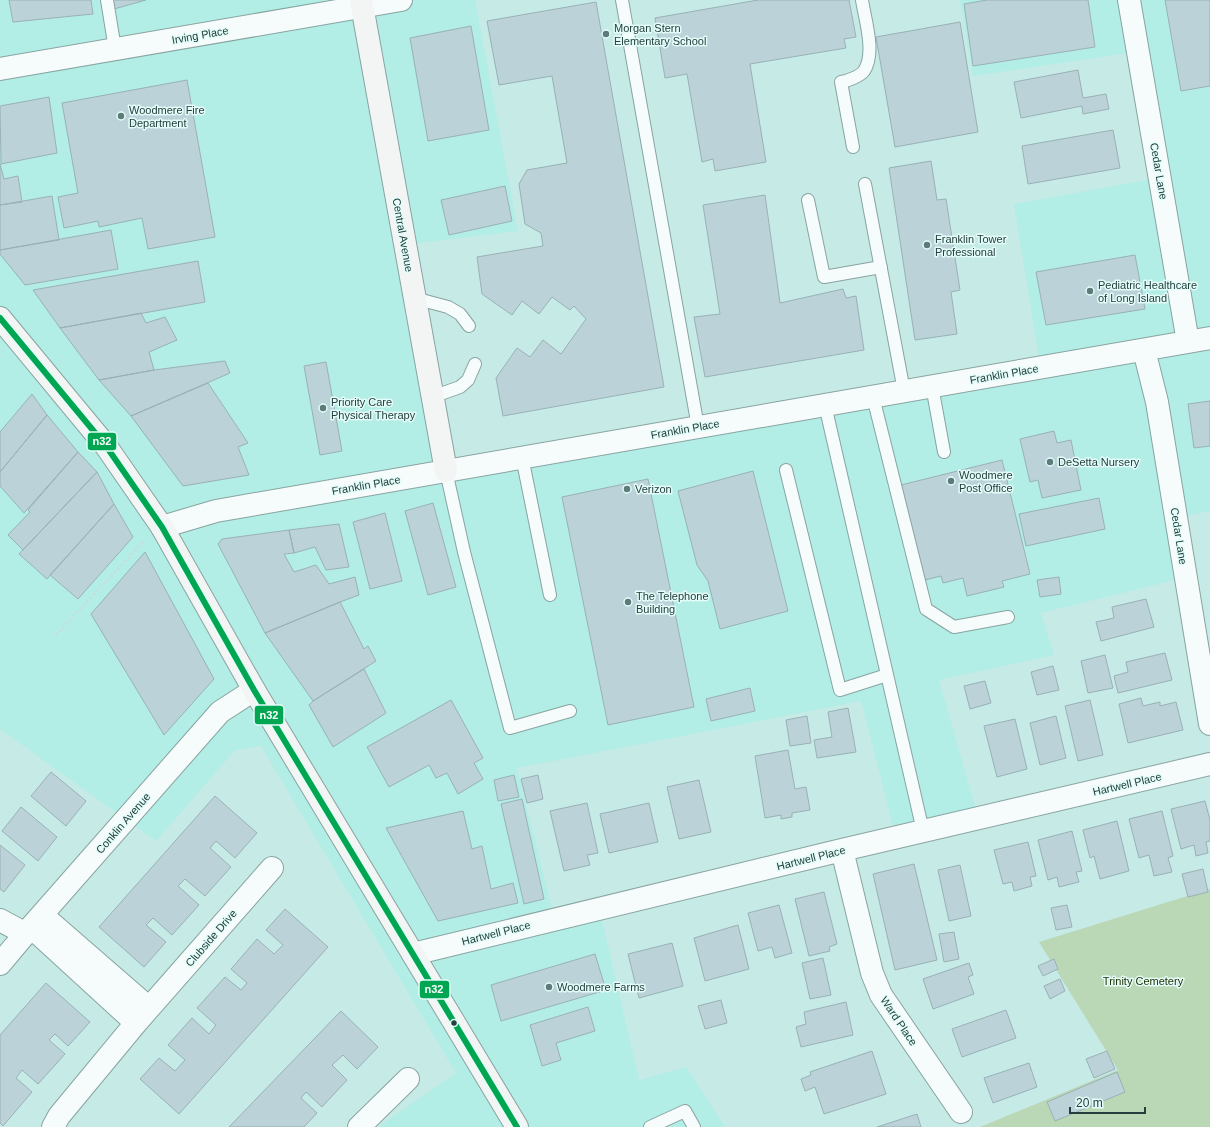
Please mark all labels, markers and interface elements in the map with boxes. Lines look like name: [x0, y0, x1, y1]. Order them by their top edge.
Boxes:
place label: Morgan Stern Elementary School: [614, 22, 706, 47]
street label: Irving Place: [171, 24, 229, 46]
marker: Morgan Stern Elementary School: [601, 29, 611, 39]
place label: Woodmere Fire Department: [129, 104, 205, 129]
marker: Woodmere Fire Department: [116, 111, 126, 121]
street label: Cedar Lane: [1148, 142, 1170, 200]
street label: Central Avenue: [391, 197, 415, 273]
place label: Franklin Tower Professional: [935, 233, 1007, 258]
marker: Franklin Tower Professional: [922, 240, 932, 250]
place label: Pediatric Healthcare of Long Island: [1098, 279, 1197, 304]
marker: Pediatric Healthcare of Long Island: [1085, 286, 1095, 296]
street label: Franklin Place: [969, 362, 1039, 386]
place label: Priority Care Physical Therapy: [331, 396, 416, 421]
marker: Priority Care Physical Therapy: [318, 403, 328, 413]
street label: Franklin Place: [650, 417, 720, 441]
line badge: n32: [87, 432, 117, 451]
text: n32: [93, 435, 111, 447]
place label: DeSetta Nursery: [1058, 456, 1140, 468]
marker: DeSetta Nursery: [1045, 457, 1055, 467]
place label: Woodmere Post Office: [959, 469, 1013, 494]
street label: Franklin Place: [331, 473, 401, 497]
marker: Woodmere Post Office: [946, 476, 956, 486]
place label: Verizon: [635, 483, 672, 495]
marker: Verizon: [622, 484, 632, 494]
street label: Cedar Lane: [1169, 507, 1189, 565]
place label: The Telephone Building: [636, 590, 709, 615]
marker: The Telephone Building: [623, 597, 633, 607]
line badge: n32: [254, 705, 284, 725]
text: n32: [260, 709, 278, 721]
street label: Hartwell Place: [1091, 770, 1163, 798]
street label: Conklin Avenue: [93, 790, 153, 856]
street label: Hartwell Place: [775, 844, 847, 872]
street label: Clubside Drive: [183, 907, 239, 969]
street label: Hartwell Place: [460, 919, 532, 947]
park label: Trinity Cemetery: [1103, 975, 1184, 987]
line badge: n32: [419, 980, 450, 999]
place label: Woodmere Farms: [557, 981, 645, 993]
marker: Woodmere Farms: [544, 982, 554, 992]
text: n32: [425, 983, 443, 995]
street label: Ward Place: [878, 994, 920, 1048]
unlabelled marker: [449, 1018, 459, 1028]
scale bar: [1070, 1089, 1145, 1115]
text: 20 m: [1076, 1096, 1103, 1110]

